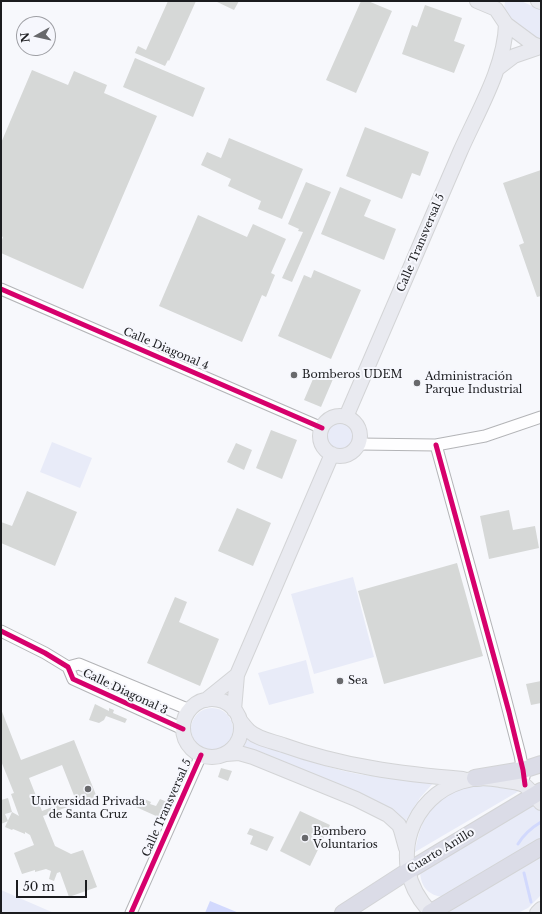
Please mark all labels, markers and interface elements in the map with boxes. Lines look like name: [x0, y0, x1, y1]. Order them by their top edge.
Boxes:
north arrow: [16, 16, 56, 56]
text: N: [17, 31, 33, 44]
street label: Calle Transversal 5: [394, 192, 448, 294]
street label: Calle Diagonal 4: [121, 325, 211, 373]
place label: Bomberos UDEM: [302, 368, 402, 382]
marker: Bomberos UDEM: [289, 370, 299, 380]
place label: Administración Parque Industrial: [425, 370, 522, 396]
marker: Administración Parque Industrial: [412, 378, 422, 388]
street label: Calle Diagonal 3: [81, 667, 169, 717]
place label: Sea: [348, 674, 367, 688]
marker: Sea: [335, 676, 345, 686]
street label: Calle Transversal 5: [140, 757, 194, 859]
marker: Universidad Privada de Santa Cruz: [83, 784, 93, 794]
place label: Universidad Privada de Santa Cruz: [31, 795, 145, 821]
place label: Bombero Voluntarios: [313, 825, 378, 851]
street label: Cuarto Anillo: [405, 826, 477, 876]
marker: Bombero Voluntarios: [300, 833, 310, 843]
scale bar: [18, 872, 89, 898]
text: 50 m: [23, 879, 55, 894]

